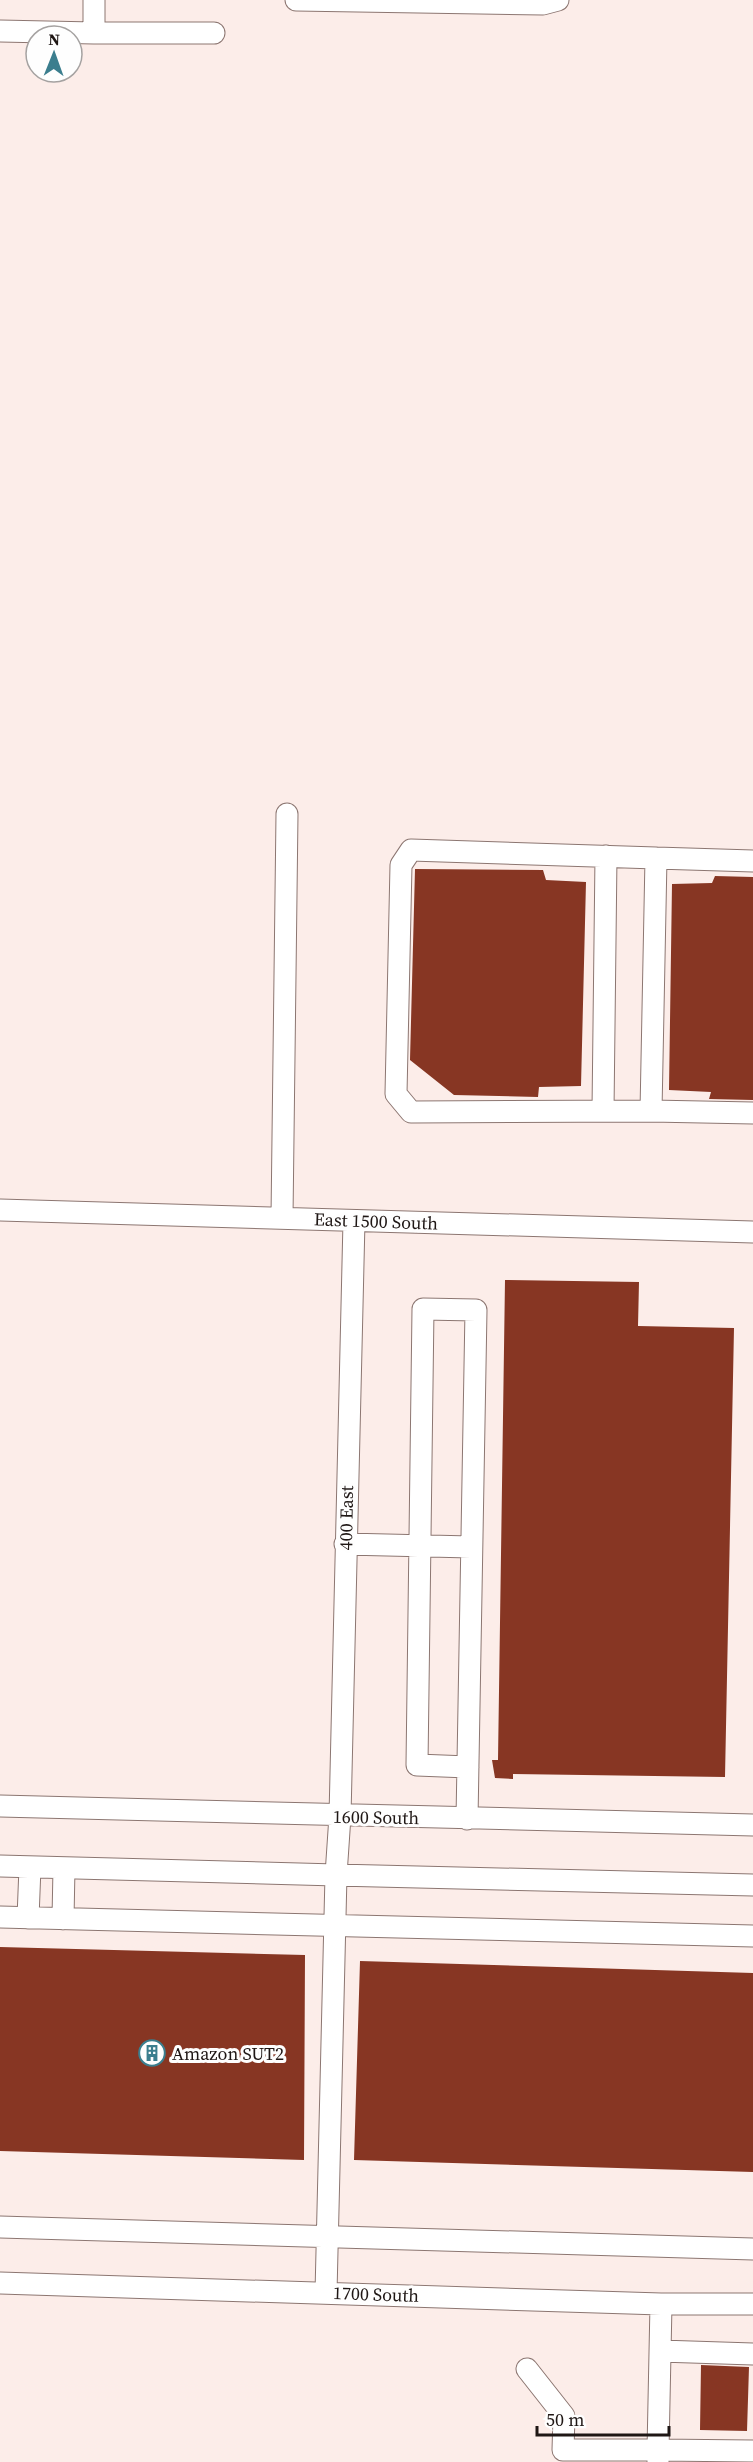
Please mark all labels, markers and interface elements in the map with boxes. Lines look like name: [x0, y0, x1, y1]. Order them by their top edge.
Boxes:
north arrow: [24, 24, 84, 84]
text: N: [48, 28, 61, 50]
street label: East 1500 South: [314, 1206, 439, 1236]
street label: 400 East: [333, 1485, 359, 1551]
street label: 1600 South: [333, 1804, 420, 1830]
building icon: Amazon SUT2: [137, 2038, 167, 2068]
place label: Amazon SUT2: [172, 2041, 284, 2066]
street label: 1700 South: [332, 2280, 420, 2308]
scale bar: [537, 2399, 669, 2437]
text: 50 m: [546, 2407, 584, 2432]

